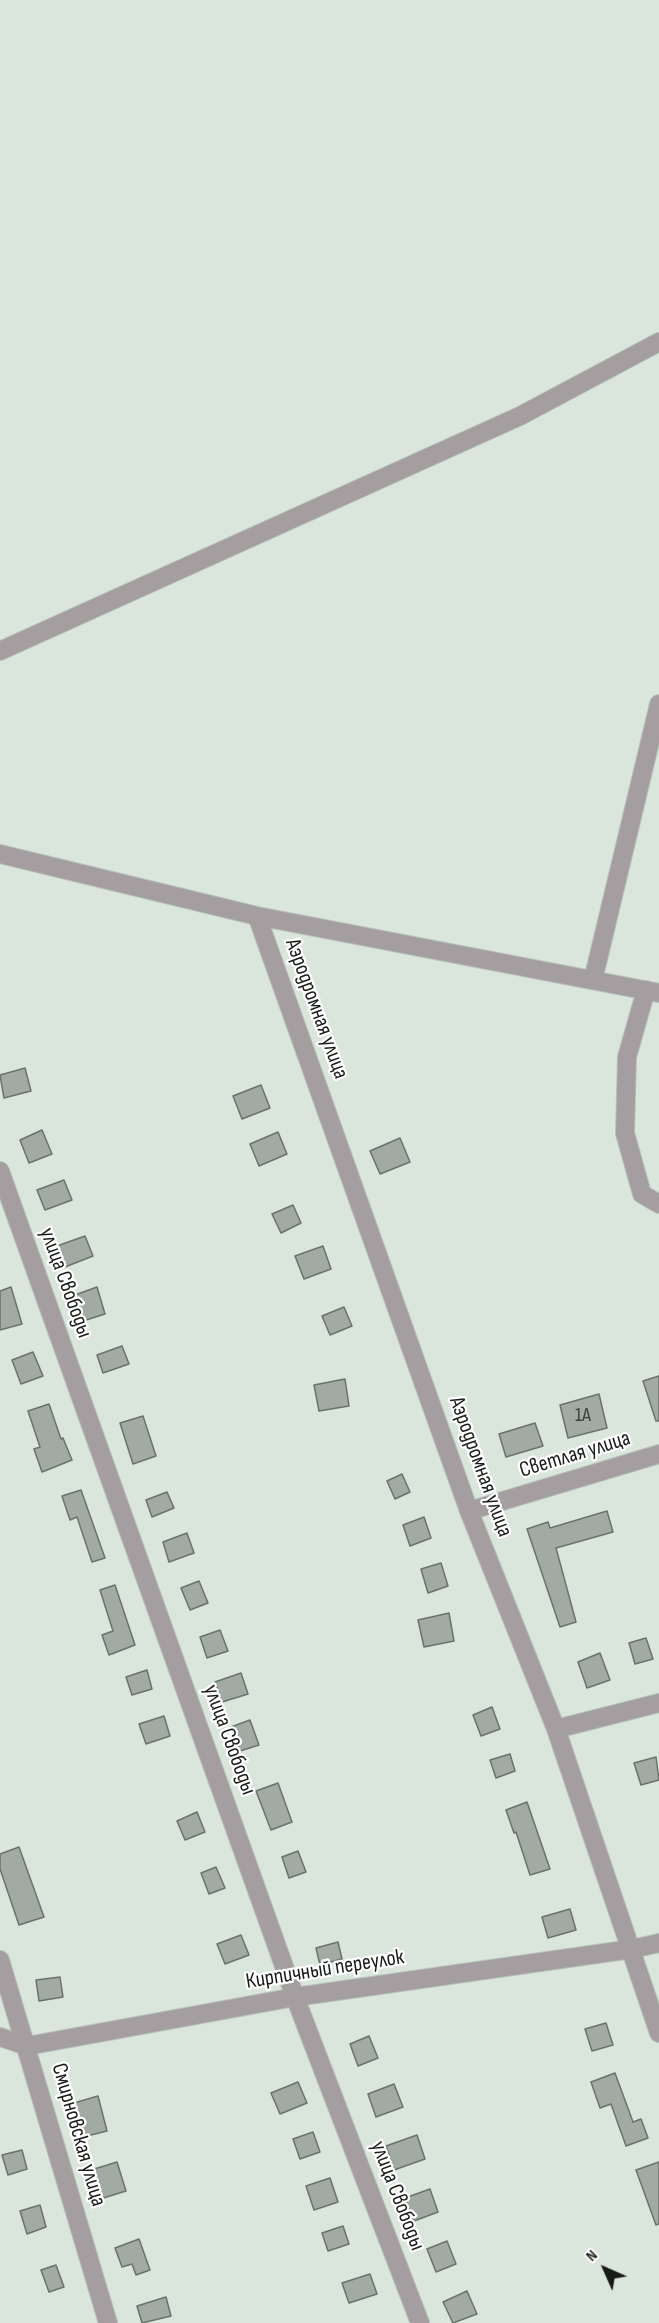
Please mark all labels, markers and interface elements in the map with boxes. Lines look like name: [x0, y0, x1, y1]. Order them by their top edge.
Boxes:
street label: Аэродромная улица: [278, 935, 354, 1083]
street label: улица Свободы: [33, 1224, 97, 1342]
street label: Аэродромная улица: [442, 1393, 518, 1541]
house number: 1А: [575, 1404, 591, 1428]
street label: Светлая улица: [516, 1426, 634, 1484]
street label: улица Свободы: [197, 1681, 261, 1799]
street label: Кирпичный переулок: [244, 1944, 406, 1996]
street label: Смирновская улица: [45, 2060, 111, 2210]
street label: улица Свободы: [364, 2137, 430, 2255]
north arrow: [575, 2239, 635, 2299]
text: N: [582, 2246, 602, 2266]

